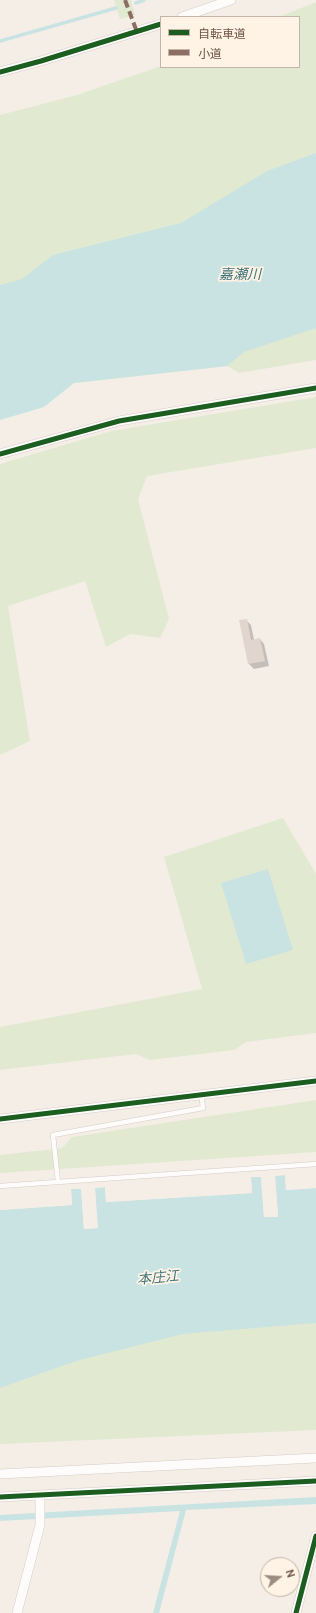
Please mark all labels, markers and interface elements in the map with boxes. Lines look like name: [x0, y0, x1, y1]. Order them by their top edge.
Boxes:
legend: [160, 16, 300, 68]
text: 自転車道: [198, 26, 246, 41]
text: 小道: [198, 46, 222, 61]
water label: 嘉瀬川: [219, 267, 261, 283]
water label: 本庄江: [136, 1268, 180, 1288]
north arrow: [260, 1557, 300, 1597]
text: N: [283, 1568, 298, 1579]

